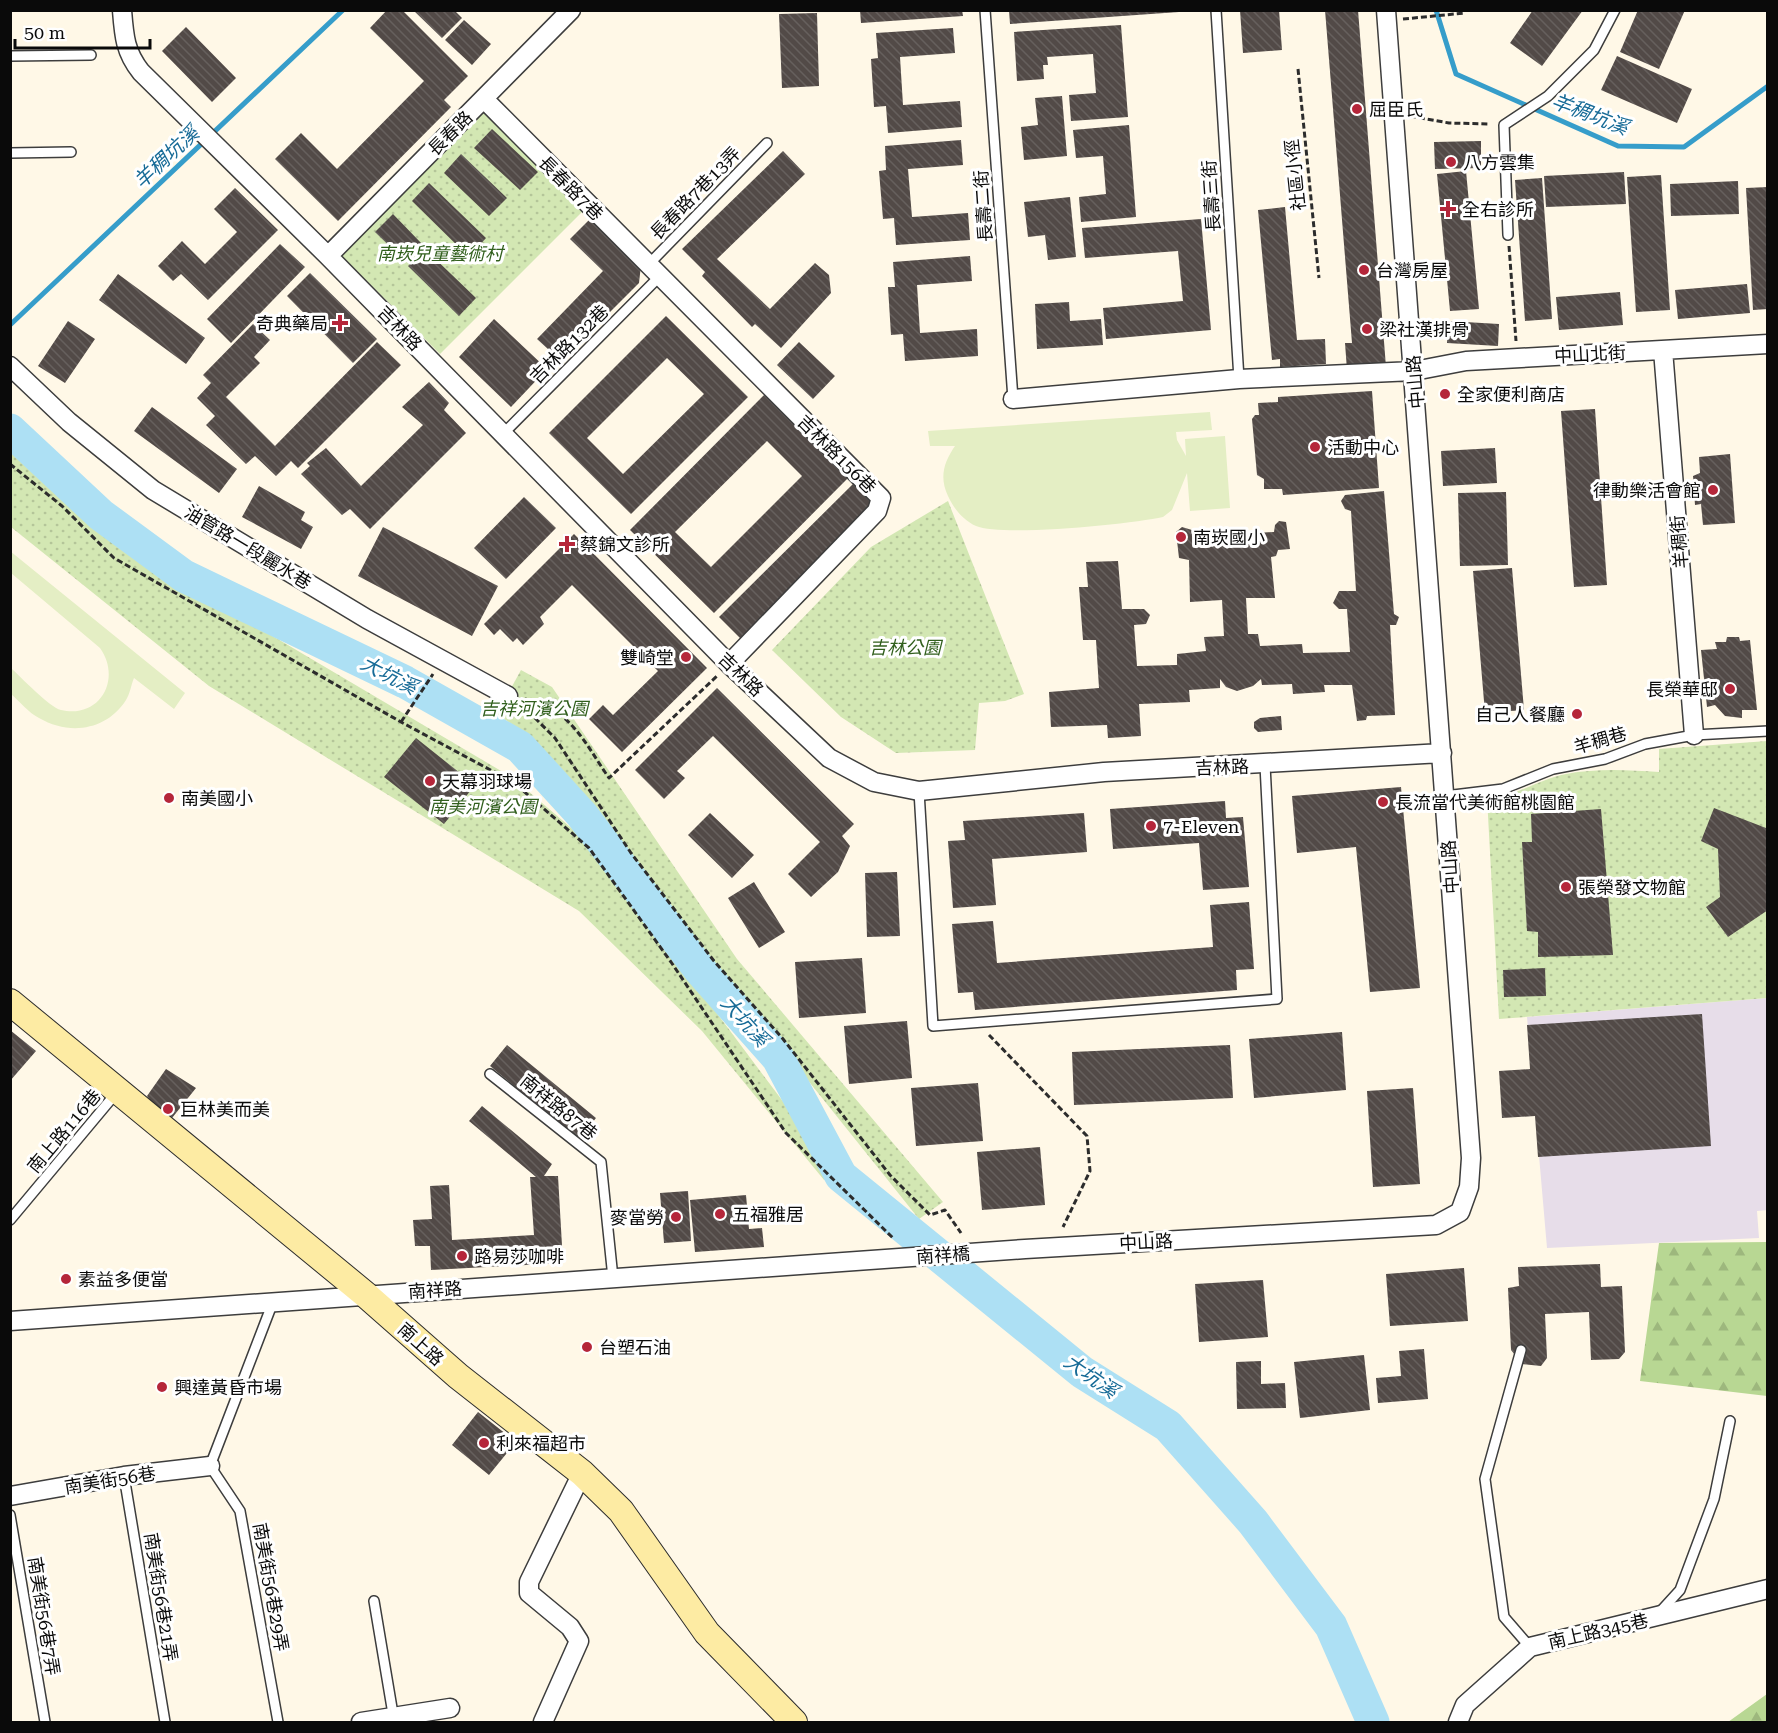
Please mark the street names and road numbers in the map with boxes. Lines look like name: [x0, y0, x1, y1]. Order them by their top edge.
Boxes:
street label: 長春路: [423, 106, 477, 160]
street label: 社區小徑: [1281, 138, 1309, 212]
street label: 長春路7巷13弄: [646, 142, 744, 244]
street label: 長春路7巷: [535, 152, 607, 224]
street label: 長壽三街: [1198, 159, 1224, 233]
street label: 長壽二街: [970, 169, 996, 243]
street label: 吉林路132巷: [525, 300, 613, 388]
street label: 吉林路: [374, 301, 426, 355]
street label: 中山北街: [1553, 342, 1627, 366]
street label: 中山路: [1402, 354, 1428, 410]
street label: 吉林路156巷: [793, 410, 881, 498]
street label: 油管路一段麗水巷: [181, 501, 315, 593]
street label: 羊稠街: [1666, 514, 1692, 570]
street label: 吉林路: [714, 648, 768, 700]
street label: 羊稠巷: [1571, 722, 1629, 758]
street label: 吉林路: [1195, 756, 1249, 778]
street label: 中山路: [1438, 839, 1462, 895]
street label: 南祥路87巷: [517, 1070, 601, 1144]
street label: 南上路116巷: [23, 1085, 105, 1177]
street label: 中山路: [1118, 1230, 1174, 1254]
street label: 南祥橋: [915, 1243, 971, 1267]
street label: 南祥路: [407, 1278, 463, 1302]
street label: 南上路: [394, 1318, 448, 1370]
street label: 南美街56巷: [63, 1462, 157, 1498]
street label: 南美街56巷29弄: [249, 1521, 293, 1653]
street label: 南美街56巷21弄: [140, 1531, 182, 1663]
street label: 南美街56巷7弄: [24, 1555, 64, 1677]
street label: 南上路345巷: [1546, 1609, 1650, 1653]

